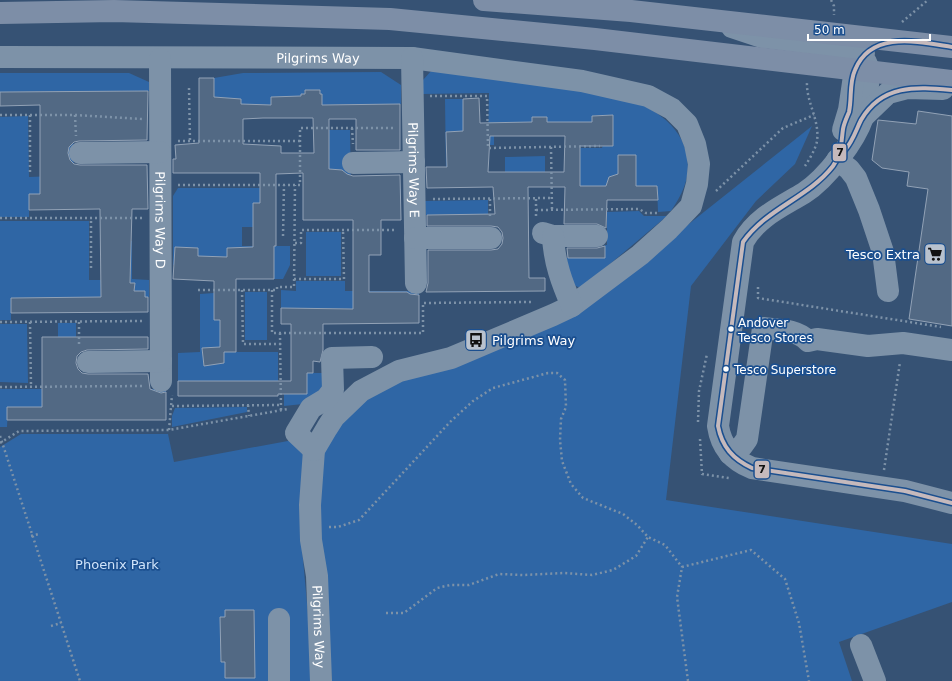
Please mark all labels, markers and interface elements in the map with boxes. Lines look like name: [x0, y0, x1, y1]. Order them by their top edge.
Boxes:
scale bar: [808, 16, 930, 42]
text: 50 m: [814, 23, 845, 37]
street label: Pilgrims Way: [276, 51, 360, 66]
street label: Pilgrims Way E: [405, 122, 422, 218]
line badge: 7: [832, 143, 847, 162]
text: 7: [836, 146, 844, 159]
street label: Pilgrims Way D: [152, 171, 168, 269]
supermarket icon: Tesco Extra: [922, 241, 948, 267]
place label: Tesco Extra: [845, 247, 920, 262]
place label: Andover Tesco Stores: [737, 316, 813, 345]
marker: Andover Tesco Stores: [726, 324, 736, 334]
bus stop icon: Pilgrims Way: [463, 327, 489, 353]
place label: Pilgrims Way: [492, 333, 576, 348]
place label: Tesco Superstore: [733, 363, 836, 377]
marker: Tesco Superstore: [721, 364, 731, 374]
line badge: 7: [754, 460, 770, 479]
text: 7: [758, 463, 766, 476]
park label: Phoenix Park: [75, 557, 159, 572]
street label: Pilgrims Way: [309, 585, 328, 669]

